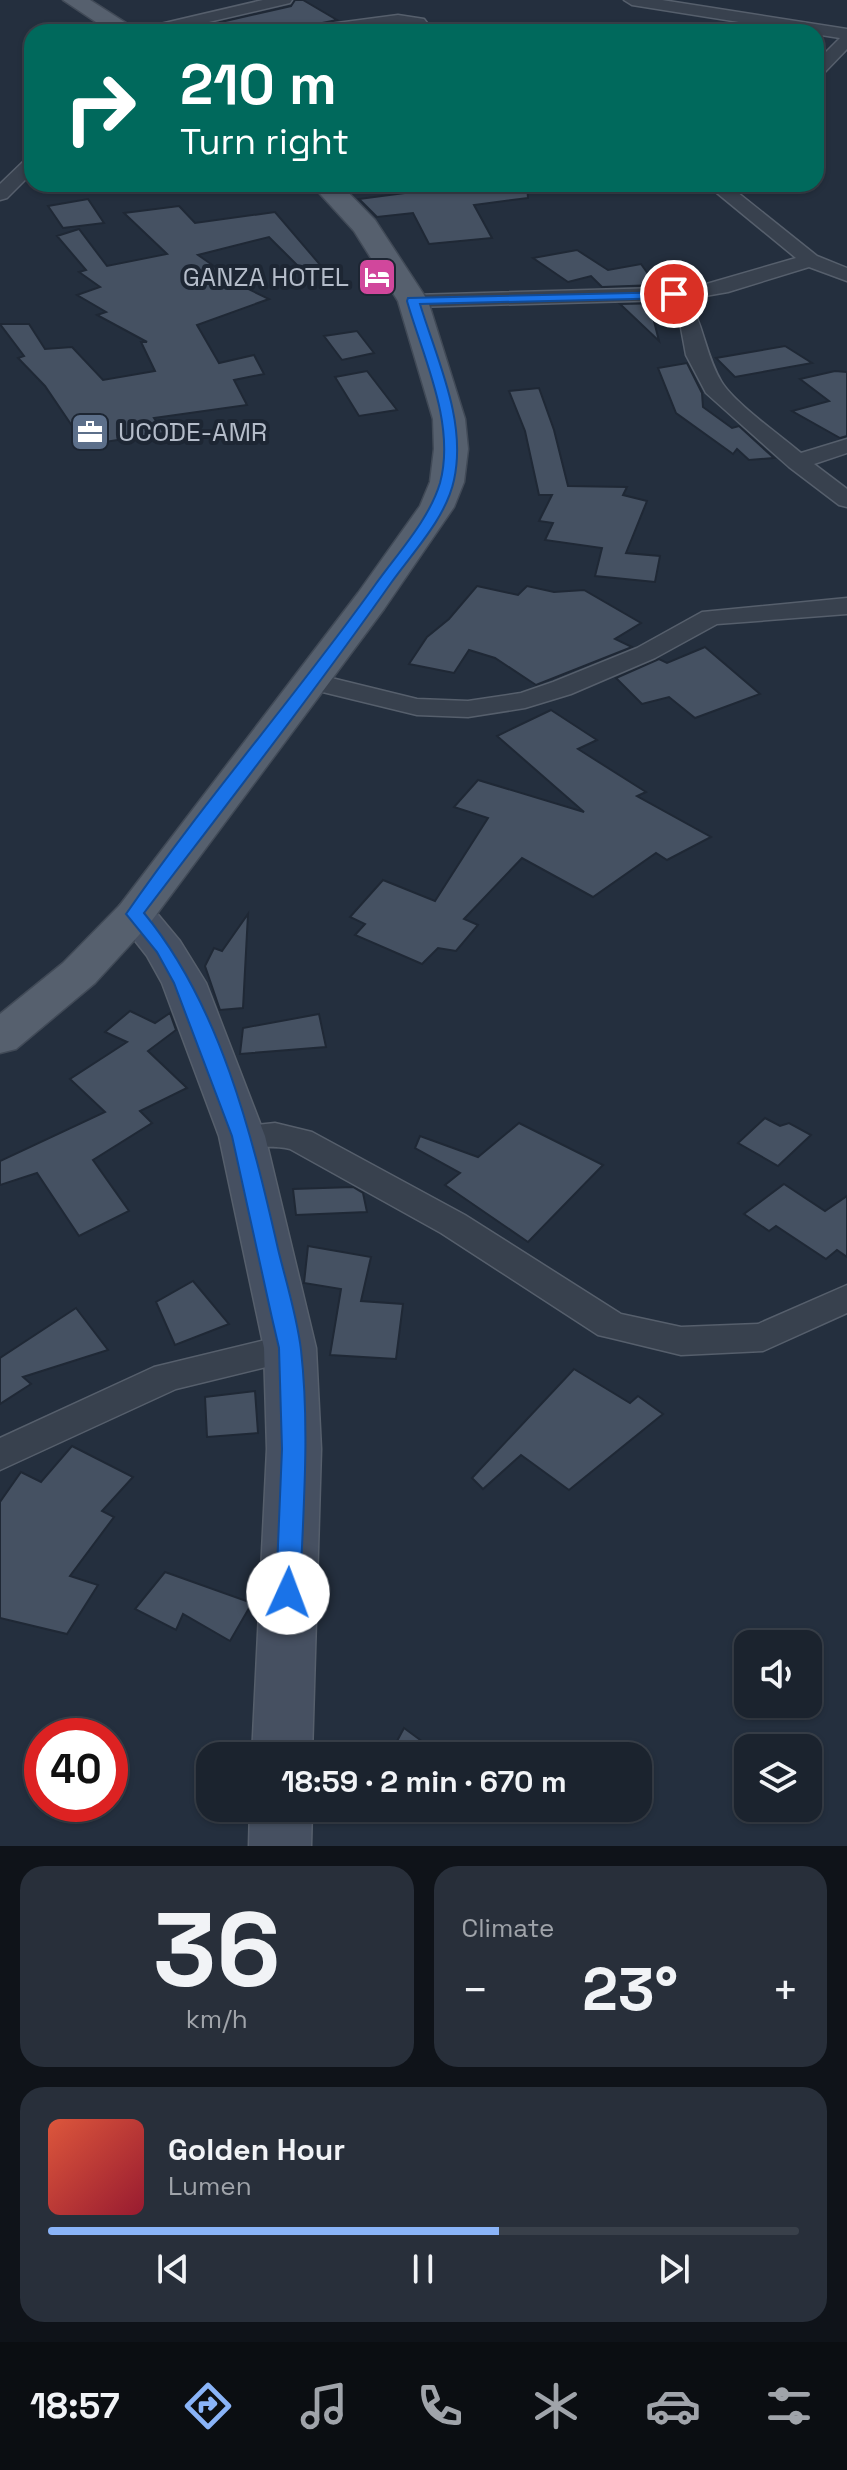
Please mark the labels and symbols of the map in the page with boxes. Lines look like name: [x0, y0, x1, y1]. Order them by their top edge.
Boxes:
hotel icon: GANZA HOTEL: [356, 256, 398, 298]
place label: GANZA HOTEL: [183, 260, 349, 294]
pin: [640, 260, 708, 328]
office icon: UCODE-AMR: [69, 411, 111, 453]
place label: UCODE-AMR: [118, 415, 267, 449]
position arrow: [246, 1551, 330, 1635]
speed limit sign: 40: [24, 1718, 128, 1822]

